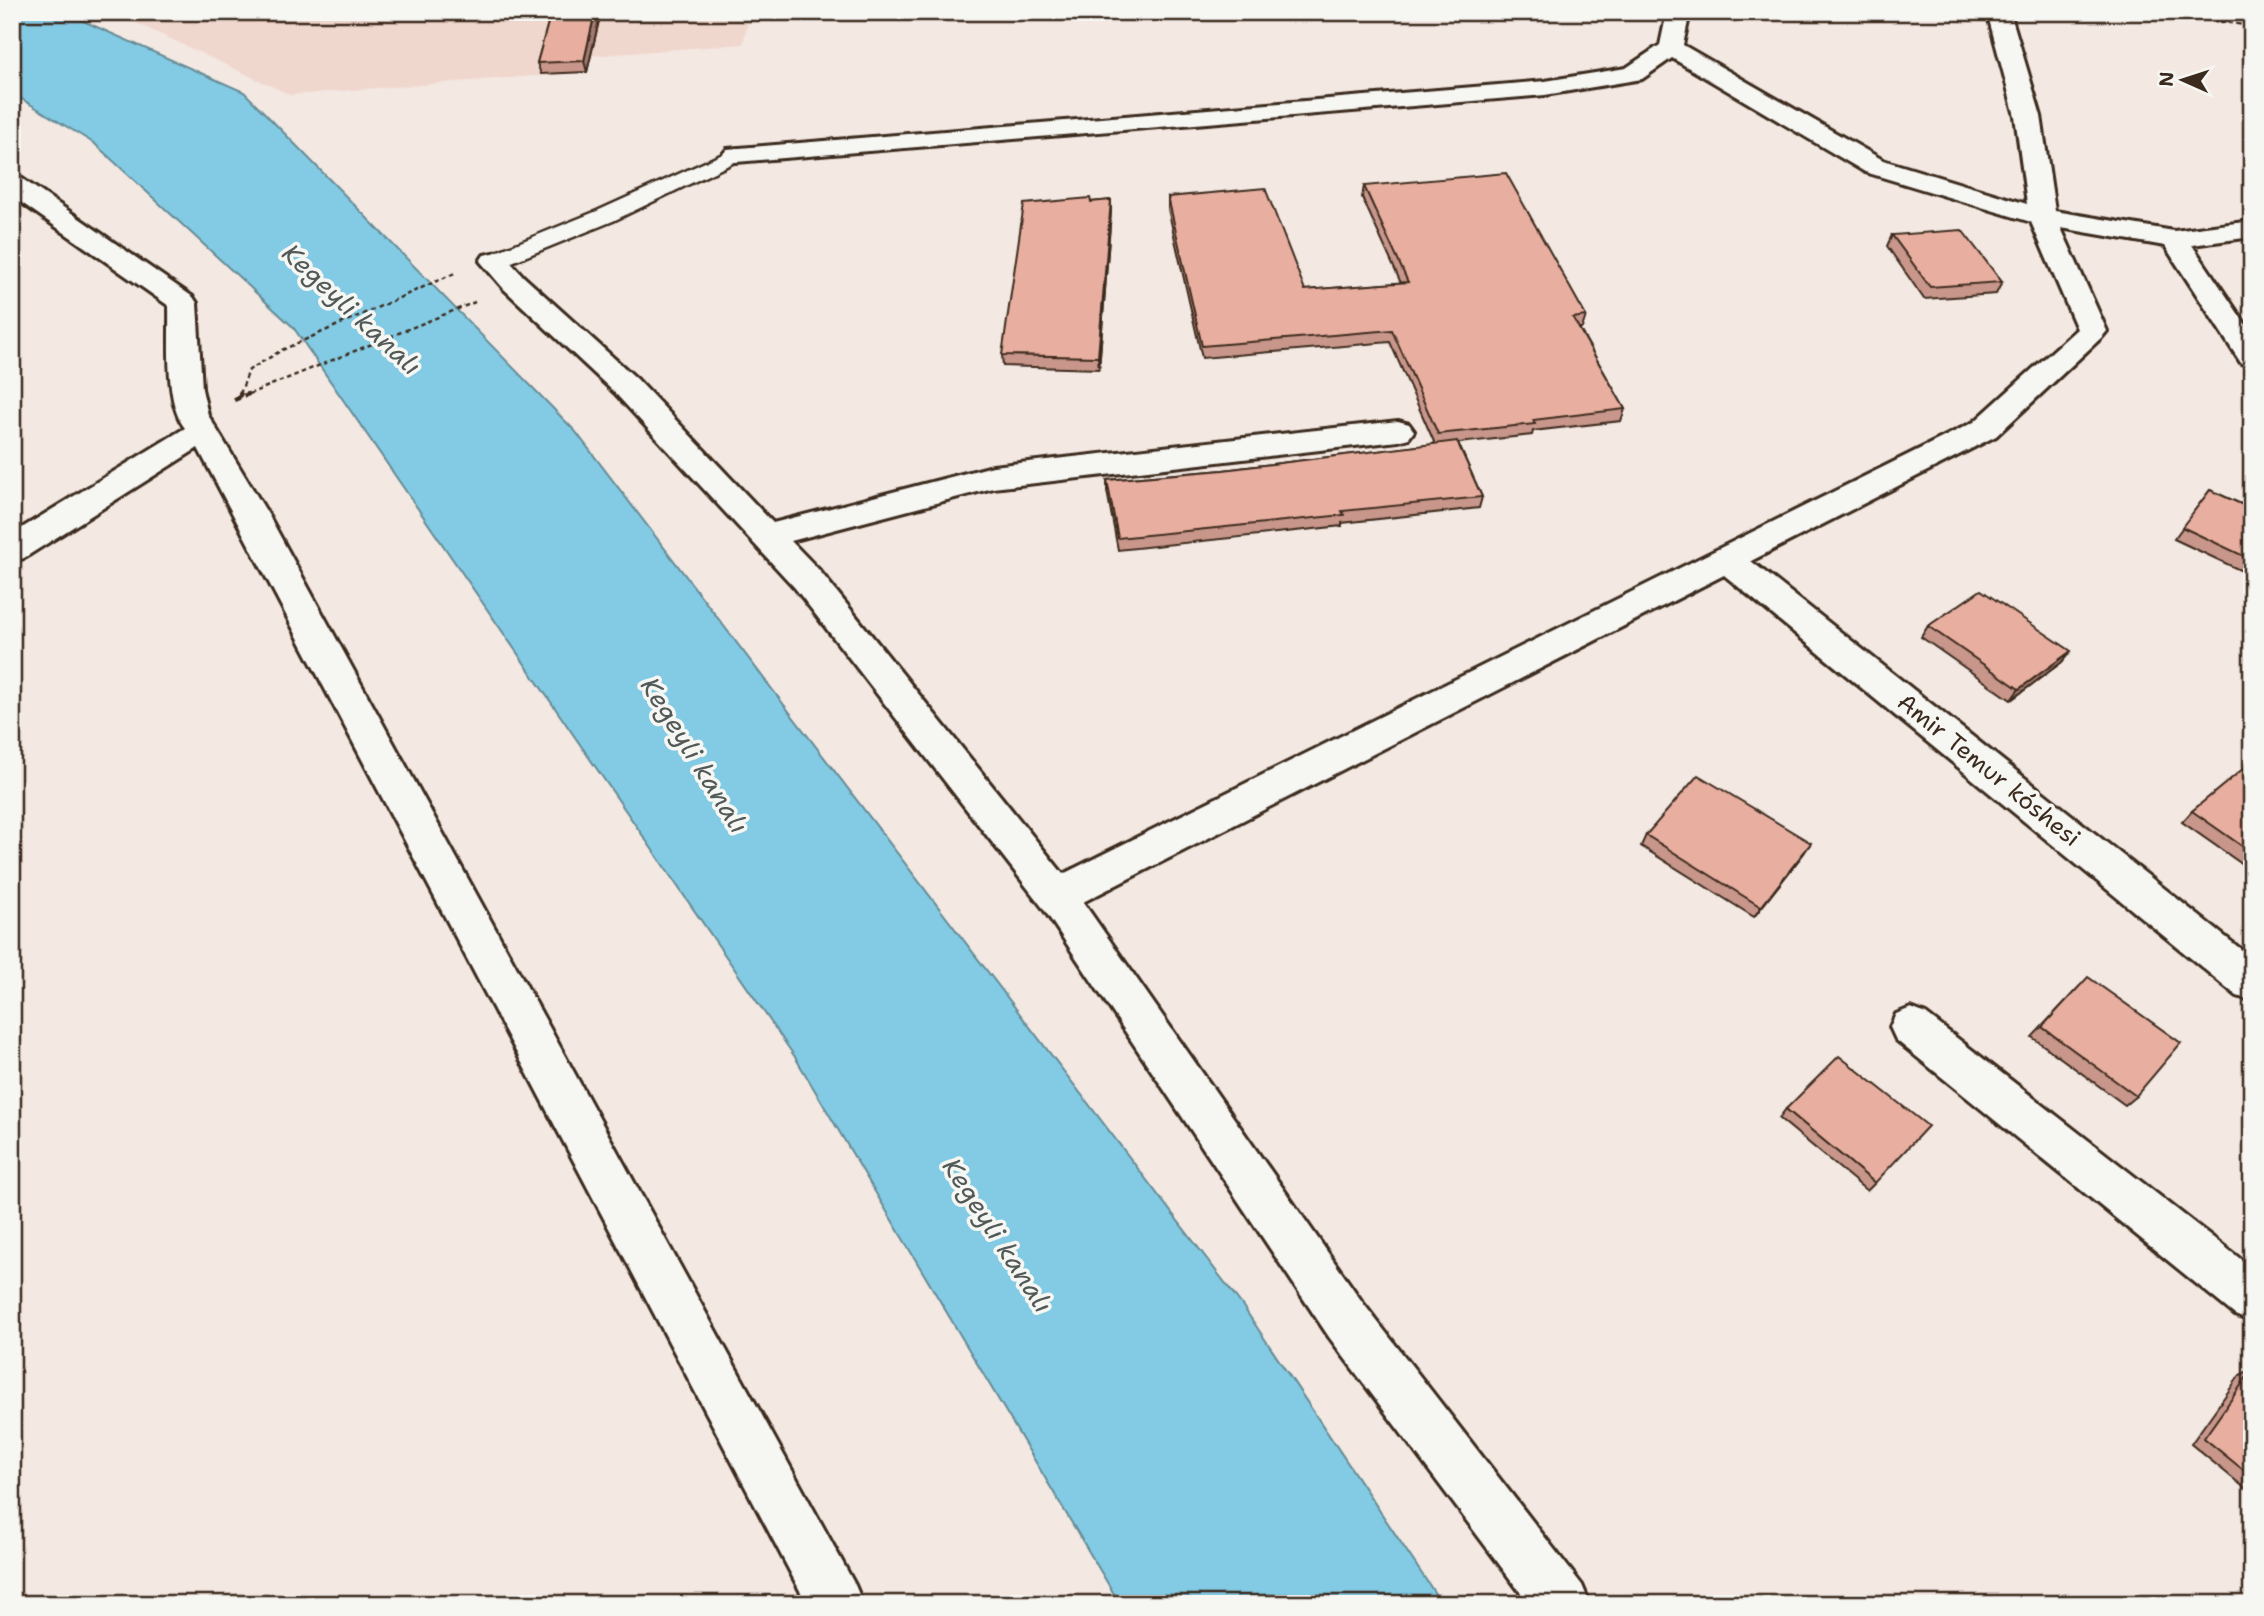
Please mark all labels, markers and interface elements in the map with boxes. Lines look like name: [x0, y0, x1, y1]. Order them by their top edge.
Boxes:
north arrow: [2148, 46, 2218, 116]
text: N: [2154, 71, 2179, 87]
water label: Kegeyli kanalı: [275, 235, 429, 383]
water label: Kegeyli kanalı: [633, 670, 757, 840]
street label: Amir Temur kóshesi: [1891, 686, 2087, 854]
water label: Kegeyli kanalı: [935, 1151, 1061, 1319]

